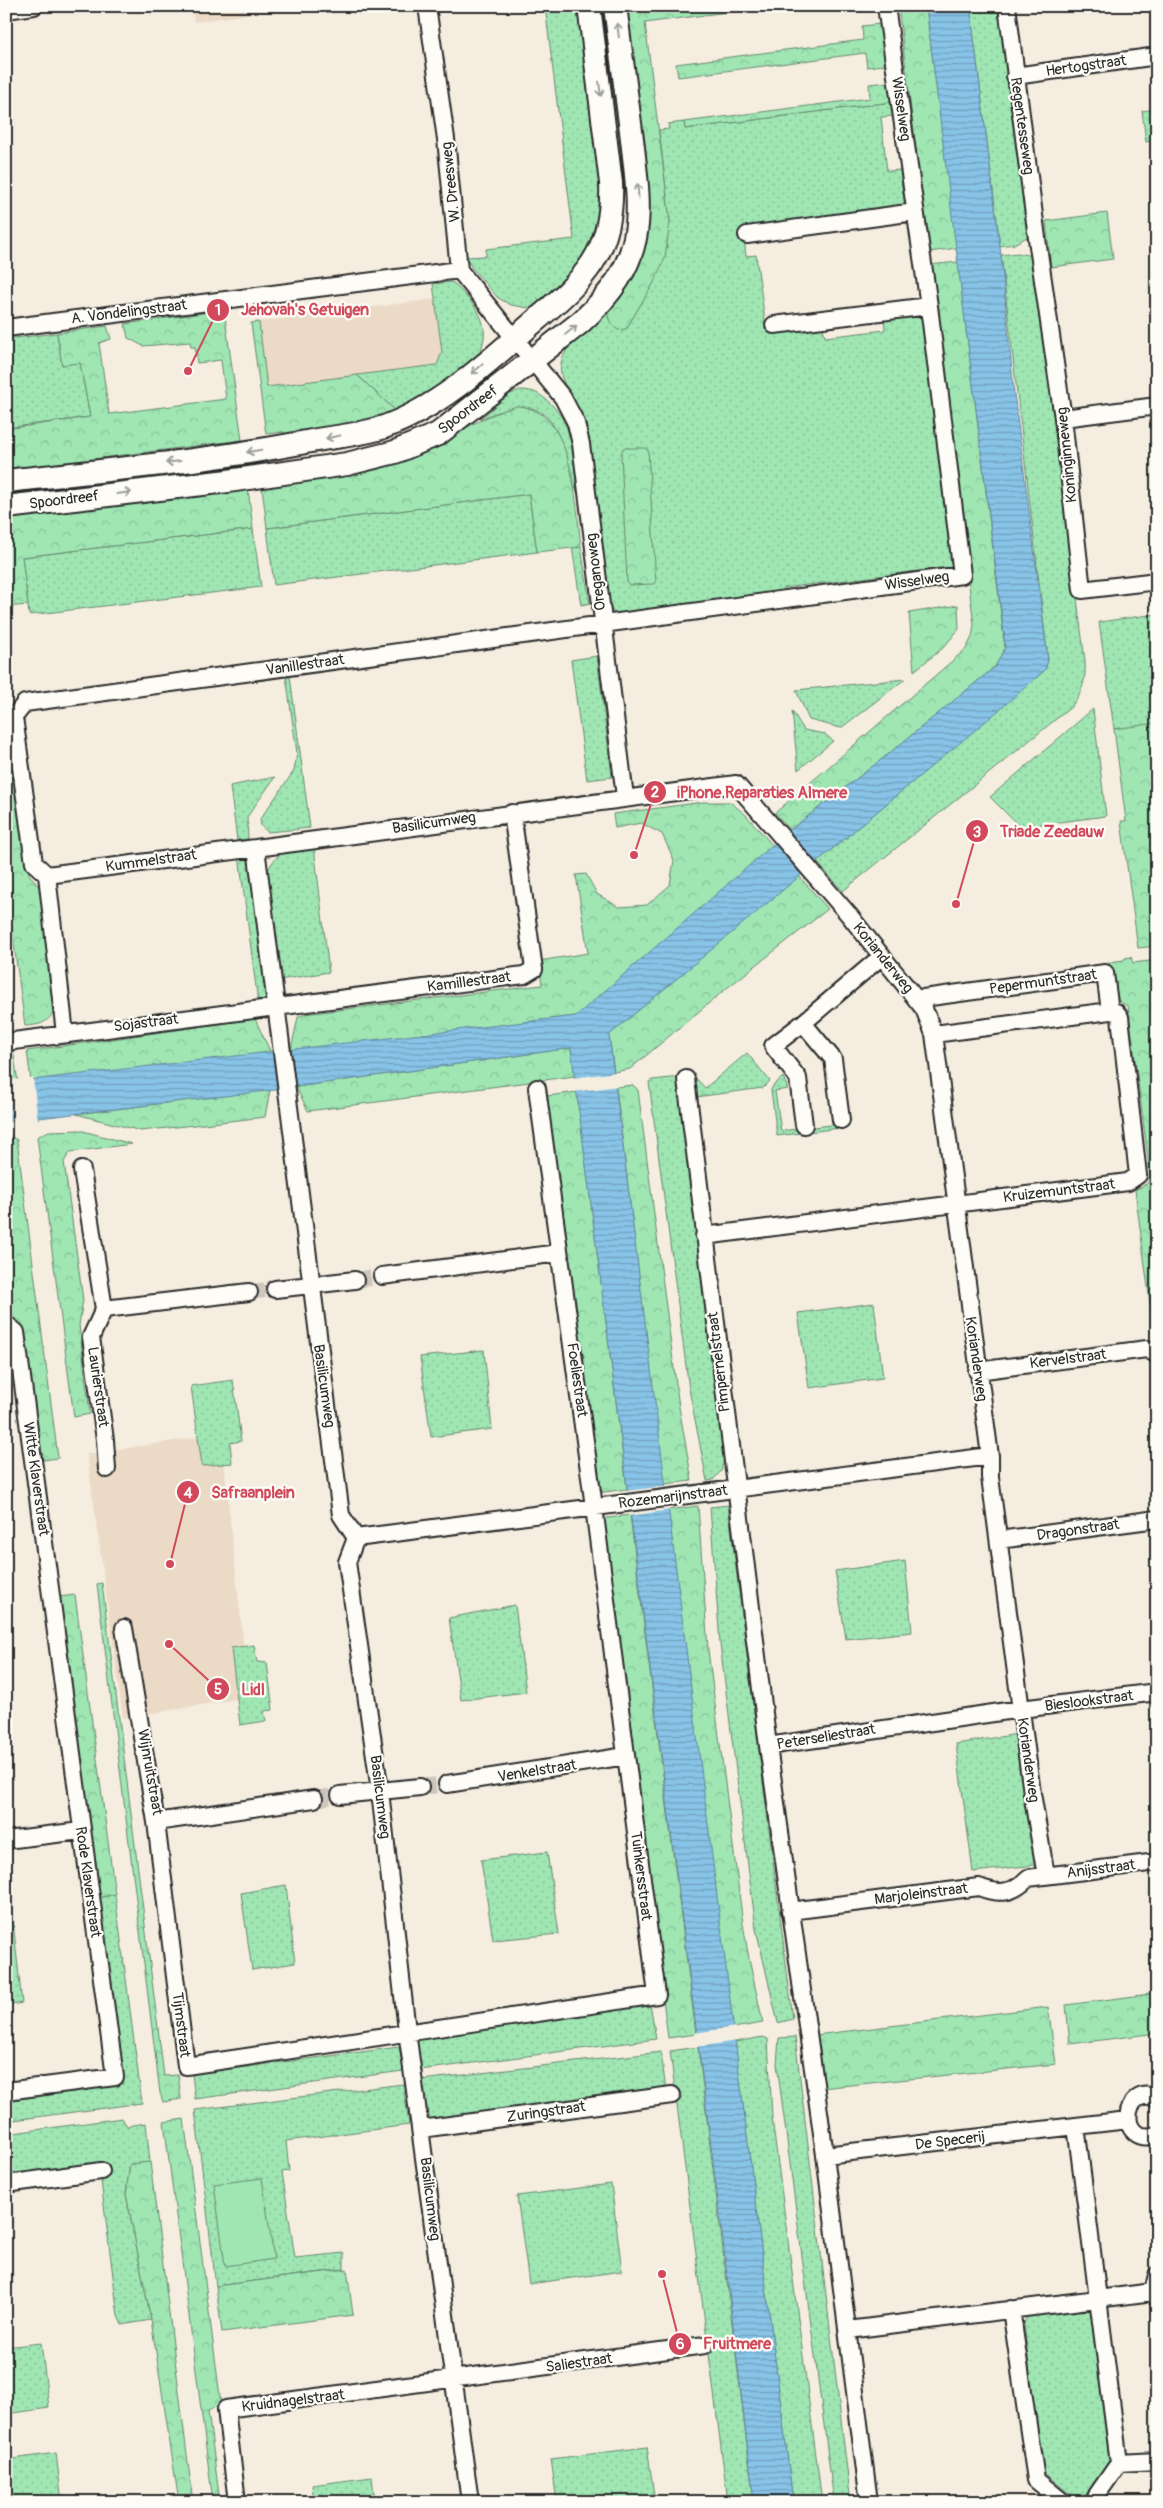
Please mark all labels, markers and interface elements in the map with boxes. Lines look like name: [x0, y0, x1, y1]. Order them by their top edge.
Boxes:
one-way arrow: [613, 22, 623, 38]
street label: Hertogstraat: [1045, 51, 1128, 81]
street label: Wisselweg: [887, 76, 915, 142]
street label: Regentesseweg: [1006, 76, 1038, 176]
one-way arrow: [595, 81, 605, 97]
street label: W. Dreesweg: [437, 141, 465, 223]
one-way arrow: [633, 183, 642, 199]
callout: Jehovah's Getuigen: [206, 294, 379, 325]
street label: A. Vondelingstraat: [70, 295, 189, 329]
text: Jehovah's Getuigen: [241, 300, 369, 320]
text: 1: [215, 301, 221, 320]
one-way arrow: [564, 325, 577, 336]
one-way arrow: [470, 364, 484, 374]
street label: Spoordreef: [434, 381, 502, 439]
street label: Koninginneweg: [1053, 406, 1081, 504]
one-way arrow: [325, 433, 341, 442]
one-way arrow: [246, 446, 262, 456]
one-way arrow: [165, 457, 181, 467]
street label: Spoordreef: [28, 486, 100, 514]
one-way arrow: [116, 488, 132, 498]
street label: Oreganoweg: [582, 532, 610, 612]
street label: Wisselweg: [884, 567, 950, 595]
street label: Vanillestraat: [265, 650, 346, 680]
callout: iPhone Reparaties Almere: [642, 776, 858, 807]
text: 2: [651, 783, 659, 802]
text: iPhone Reparaties Almere: [677, 783, 848, 803]
street label: Basilicumweg: [391, 808, 477, 838]
callout: Triade Zeedauw: [965, 816, 1114, 847]
text: Triade Zeedauw: [999, 822, 1104, 842]
text: 3: [973, 823, 981, 842]
street label: Kummelstraat: [104, 845, 199, 877]
street label: Korianderweg: [849, 919, 917, 997]
street label: Pepermuntstraat: [988, 965, 1099, 999]
street label: Kamillestraat: [426, 967, 513, 997]
street label: Sojastraat: [113, 1010, 180, 1036]
street label: Kruizemuntstraat: [1002, 1175, 1117, 1207]
street label: Pimpernelstraat: [703, 1310, 735, 1413]
street label: Korianderweg: [961, 1315, 991, 1403]
street label: Foeliestraat: [562, 1342, 592, 1419]
street label: Basilicumweg: [309, 1343, 339, 1429]
street label: Kervelstraat: [1029, 1345, 1108, 1373]
street label: Laurierstraat: [83, 1346, 113, 1429]
street label: Witte Klaverstraat: [19, 1421, 54, 1538]
callout: Safraanplein: [176, 1477, 304, 1508]
street label: Rozemarijnstraat: [617, 1481, 730, 1513]
text: Safraanplein: [211, 1483, 295, 1503]
text: 4: [184, 1484, 193, 1503]
street label: Dragonstraat: [1036, 1515, 1121, 1545]
callout: Lidl: [206, 1673, 274, 1704]
text: 5: [214, 1680, 222, 1699]
text: Lidl: [241, 1680, 265, 1700]
street label: Bieslookstraat: [1044, 1686, 1135, 1716]
street label: Korianderweg: [1013, 1716, 1043, 1804]
street label: Peterseliestraat: [775, 1720, 878, 1754]
street label: Wijnruitstraat: [133, 1728, 167, 1817]
street label: Basilicumweg: [365, 1754, 395, 1840]
street label: Venkelstraat: [496, 1755, 579, 1787]
street label: Rode Klaverstraat: [71, 1825, 105, 1940]
street label: Tuinkersstraat: [626, 1830, 656, 1923]
street label: Anijsstraat: [1066, 1855, 1137, 1883]
street label: Marjoleinstraat: [873, 1879, 970, 1909]
street label: Tijmstraat: [168, 1991, 195, 2060]
street label: Zuringstraat: [505, 2097, 588, 2127]
street label: De Specerij: [914, 2127, 986, 2155]
street label: Basilicumweg: [415, 2156, 445, 2242]
callout: Fruitmere: [667, 2328, 781, 2359]
text: Fruitmere: [703, 2334, 772, 2354]
text: 6: [676, 2335, 685, 2354]
street label: Saliestraat: [544, 2349, 614, 2377]
street label: Kruidnagelstraat: [240, 2385, 347, 2417]

